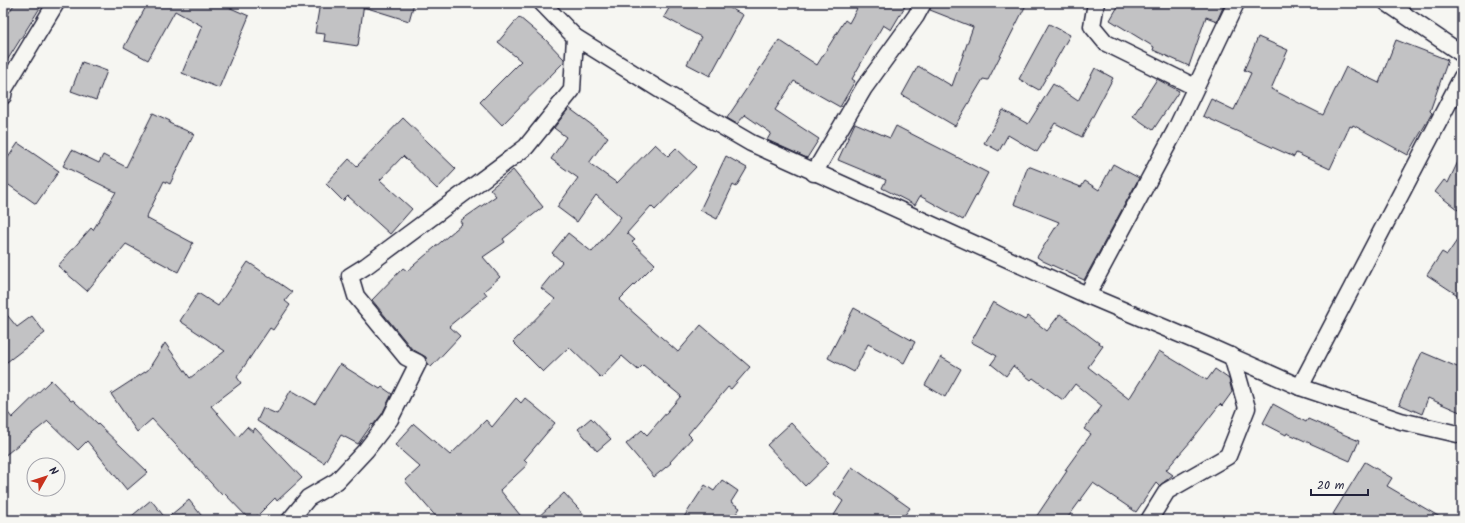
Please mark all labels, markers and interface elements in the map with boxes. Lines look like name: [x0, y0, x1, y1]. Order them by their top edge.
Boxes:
north arrow: [26, 457, 66, 497]
text: N: [44, 463, 62, 480]
scale bar: [1311, 471, 1368, 497]
text: 20 m: [1317, 476, 1345, 495]

